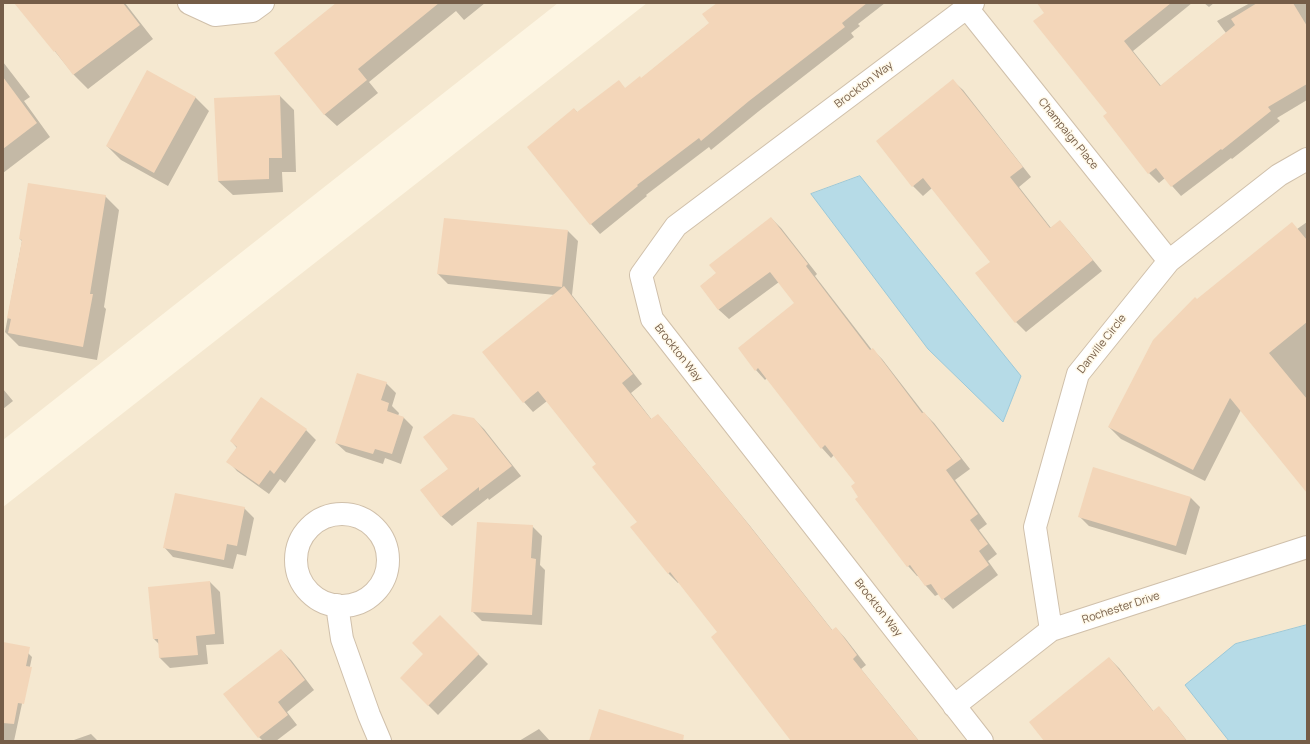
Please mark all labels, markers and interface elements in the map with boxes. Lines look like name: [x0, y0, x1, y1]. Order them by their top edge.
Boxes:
street label: Brockton Way: [832, 59, 896, 111]
street label: Champaign Place: [1035, 96, 1101, 172]
street label: Danville Circle: [1075, 312, 1129, 376]
street label: Brockton Way: [651, 322, 705, 384]
street label: Brockton Way: [851, 577, 905, 639]
street label: Rochester Drive: [1081, 589, 1161, 627]

